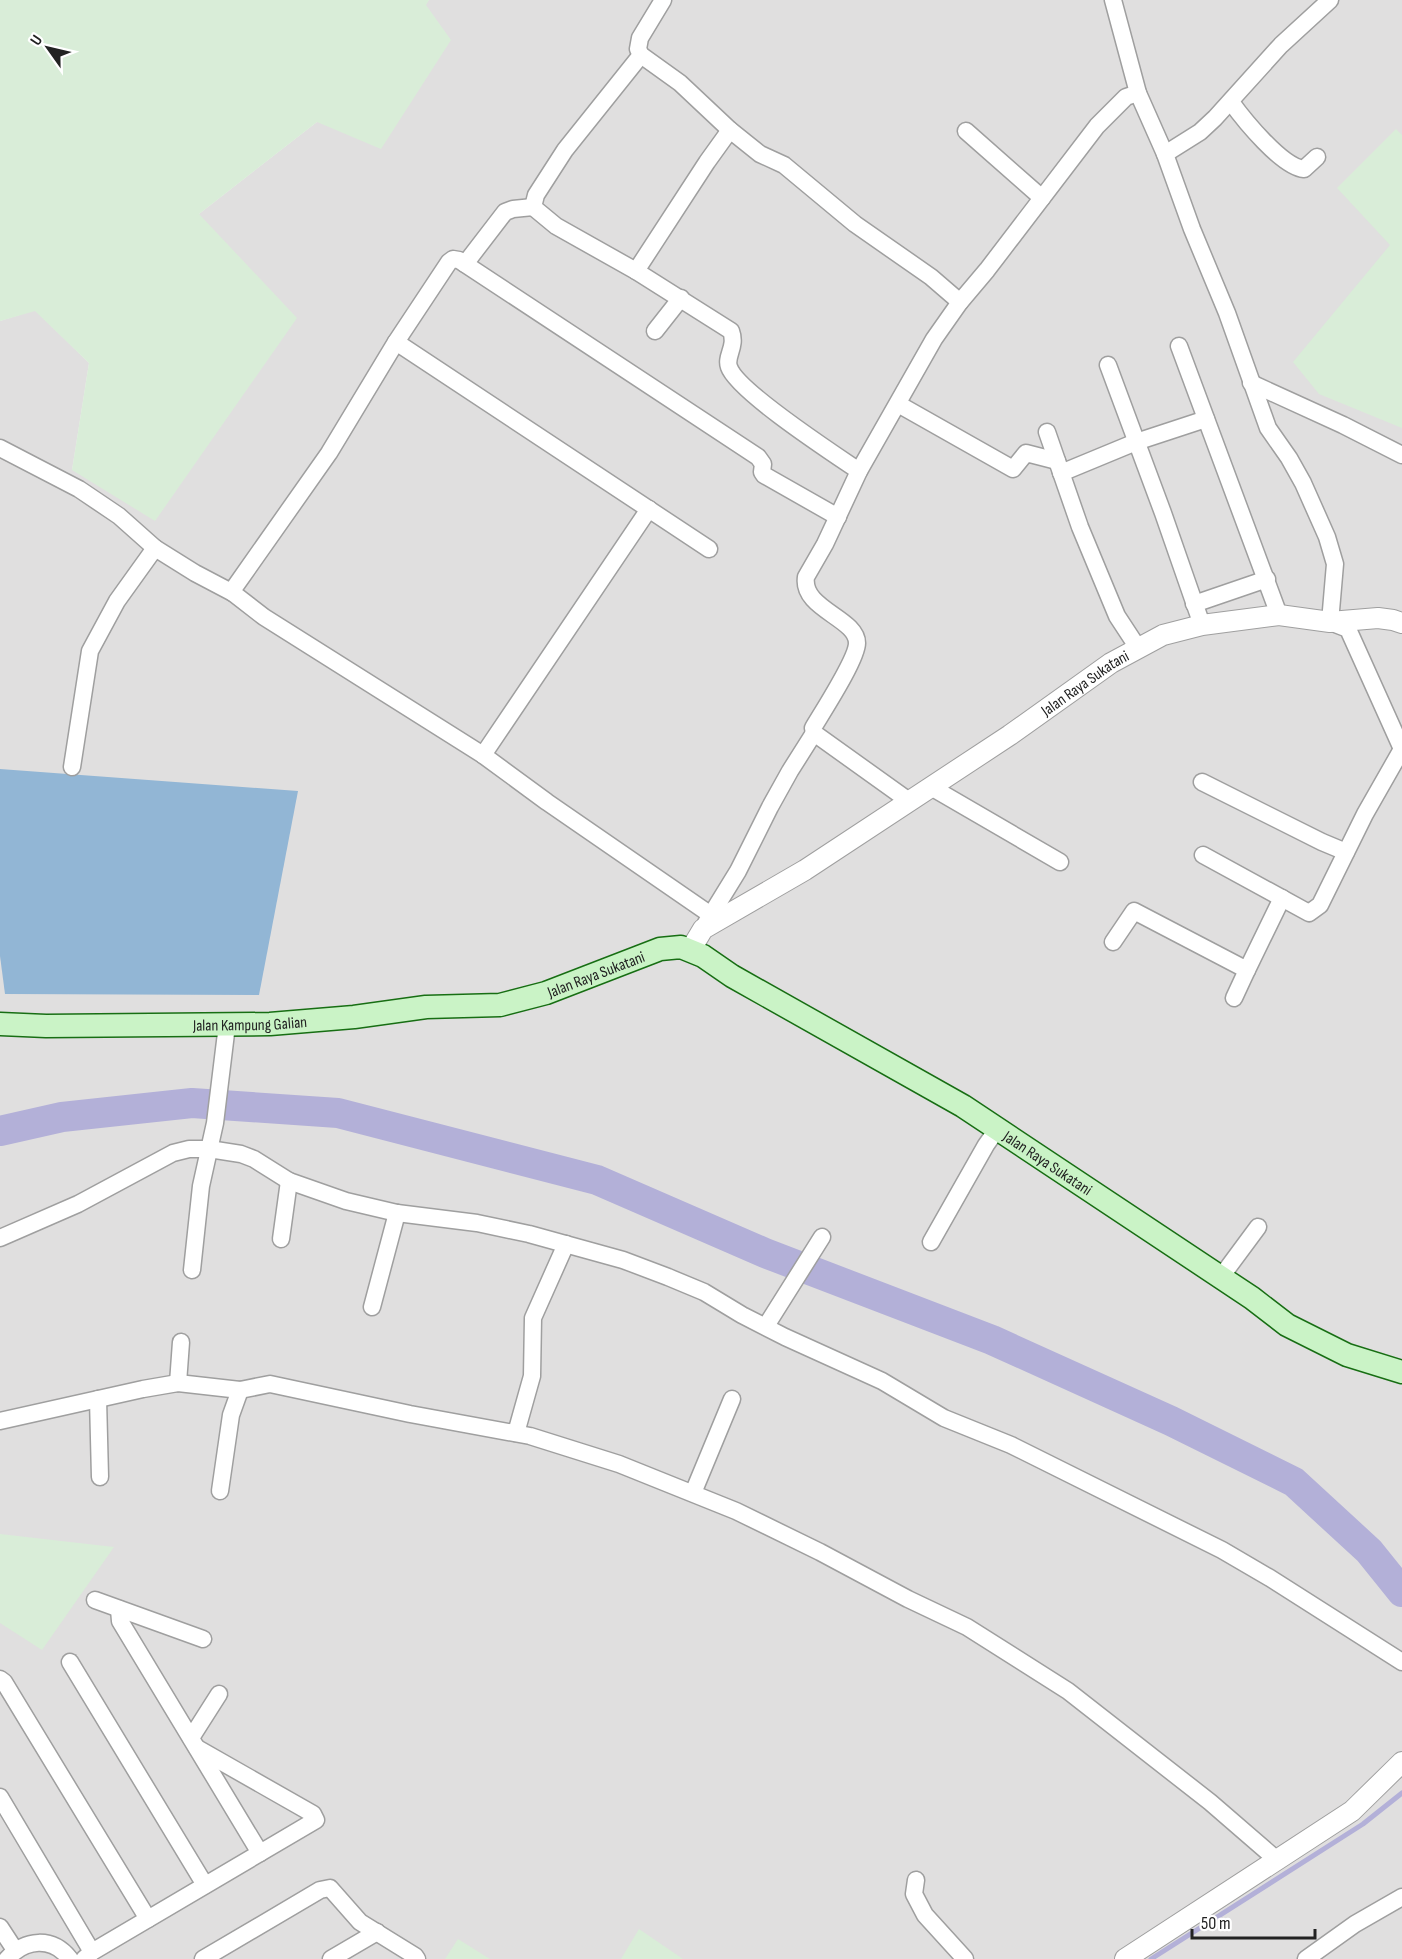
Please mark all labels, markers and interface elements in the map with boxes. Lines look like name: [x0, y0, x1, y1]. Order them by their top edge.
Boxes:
north arrow: [18, 18, 78, 78]
text: U: [27, 32, 47, 49]
street label: Jalan Raya Sukatani: [1037, 647, 1133, 721]
street label: Jalan Raya Sukatani: [544, 948, 648, 1003]
street label: Jalan Kampung Galian: [192, 1013, 308, 1036]
street label: Jalan Raya Sukatani: [998, 1127, 1095, 1200]
scale bar: [1192, 1902, 1315, 1940]
text: 50 m: [1201, 1913, 1231, 1934]

